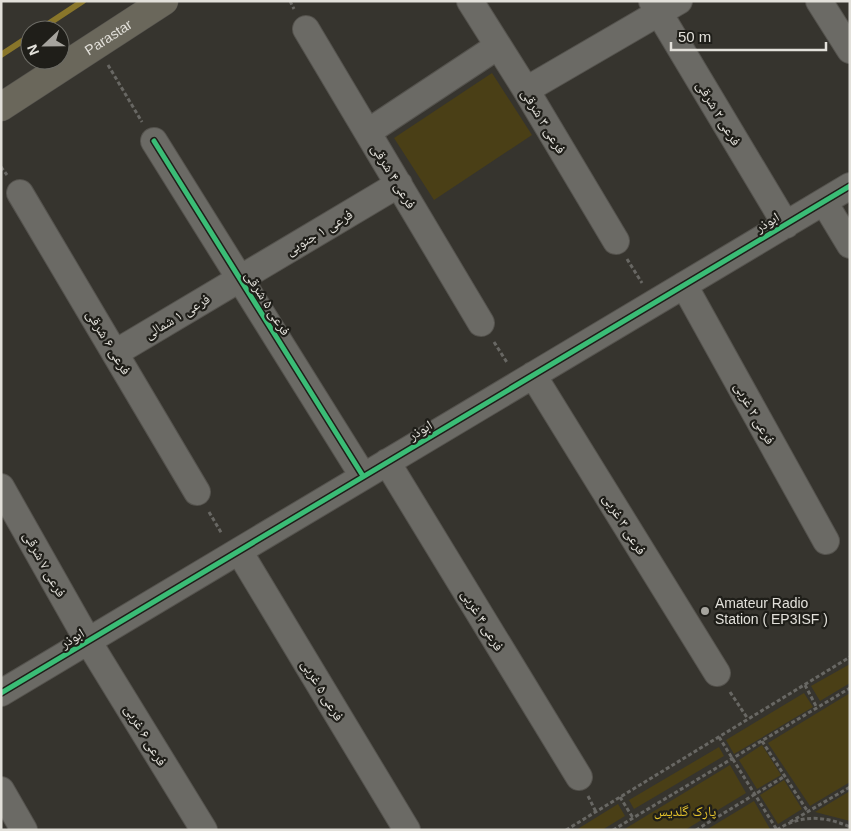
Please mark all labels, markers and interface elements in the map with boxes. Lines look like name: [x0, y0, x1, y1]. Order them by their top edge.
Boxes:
street label: Parastar: [82, 16, 135, 58]
north arrow: [20, 20, 70, 70]
scale bar: [671, 20, 826, 52]
text: 50 m: [678, 28, 711, 45]
text: N: [24, 42, 42, 58]
street label: فرعی ۲ شرقی: [693, 78, 745, 149]
street label: فرعی ۳ شرقی: [518, 86, 570, 157]
street label: فرعی ۴ شرقی: [368, 141, 420, 212]
street label: فرعی ۱ جنوبی: [283, 206, 356, 259]
street label: ابوذر: [751, 209, 782, 237]
street label: فرعی ۵ شرقی: [241, 268, 294, 339]
street label: فرعی ۱ شمالی: [141, 290, 213, 343]
street label: فرعی ۶ شرقی: [83, 307, 135, 378]
street label: فرعی ۲ غربی: [731, 379, 779, 447]
street label: ابوذر: [404, 417, 435, 445]
street label: فرعی ۳ غربی: [599, 491, 650, 558]
street label: فرعی ۷ شرقی: [20, 528, 70, 600]
street label: فرعی ۴ غربی: [458, 587, 508, 654]
place label: Amateur Radio Station ( EP3ISF ): [715, 595, 828, 627]
marker: Amateur Radio Station ( EP3ISF ): [699, 605, 711, 617]
street label: ابوذر: [56, 625, 87, 653]
street label: فرعی ۵ غربی: [298, 657, 348, 724]
street label: فرعی ۶ غربی: [121, 702, 171, 769]
park label: پارک گلدیس: [654, 803, 717, 820]

